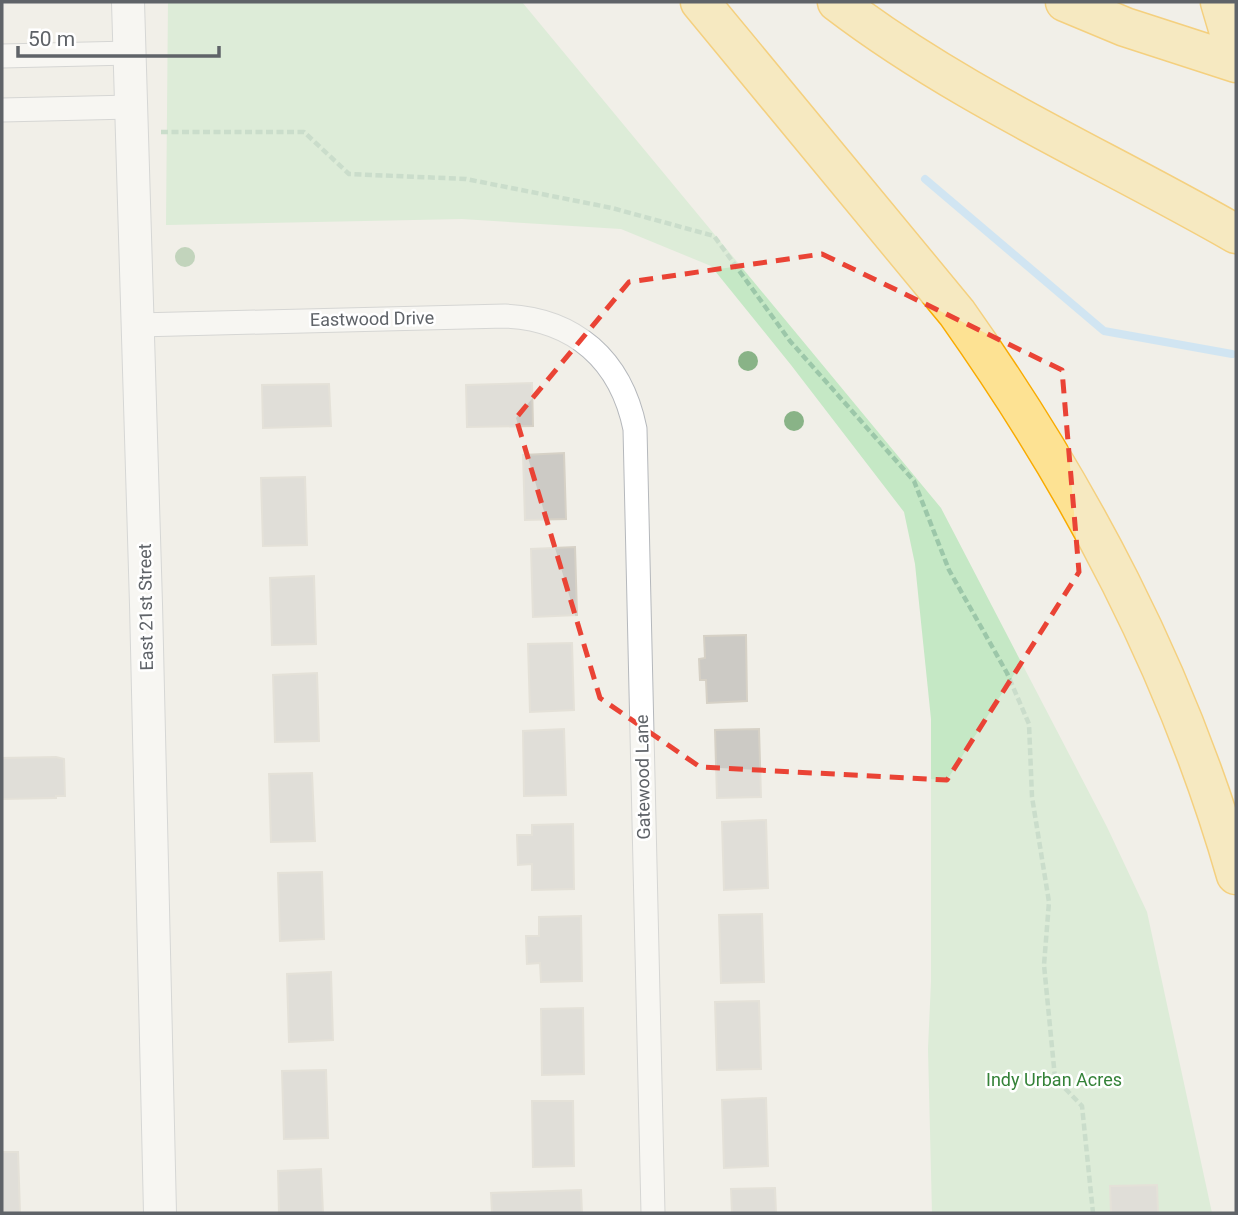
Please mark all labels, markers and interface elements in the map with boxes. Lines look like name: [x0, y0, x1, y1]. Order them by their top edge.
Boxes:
scale bar: [18, 14, 219, 58]
text: 50 m: [28, 27, 75, 51]
street label: Eastwood Drive: [310, 307, 434, 330]
street label: East 21st Street: [134, 543, 157, 671]
street label: Gatewood Lane: [631, 714, 654, 840]
park label: Indy Urban Acres: [986, 1069, 1122, 1090]

